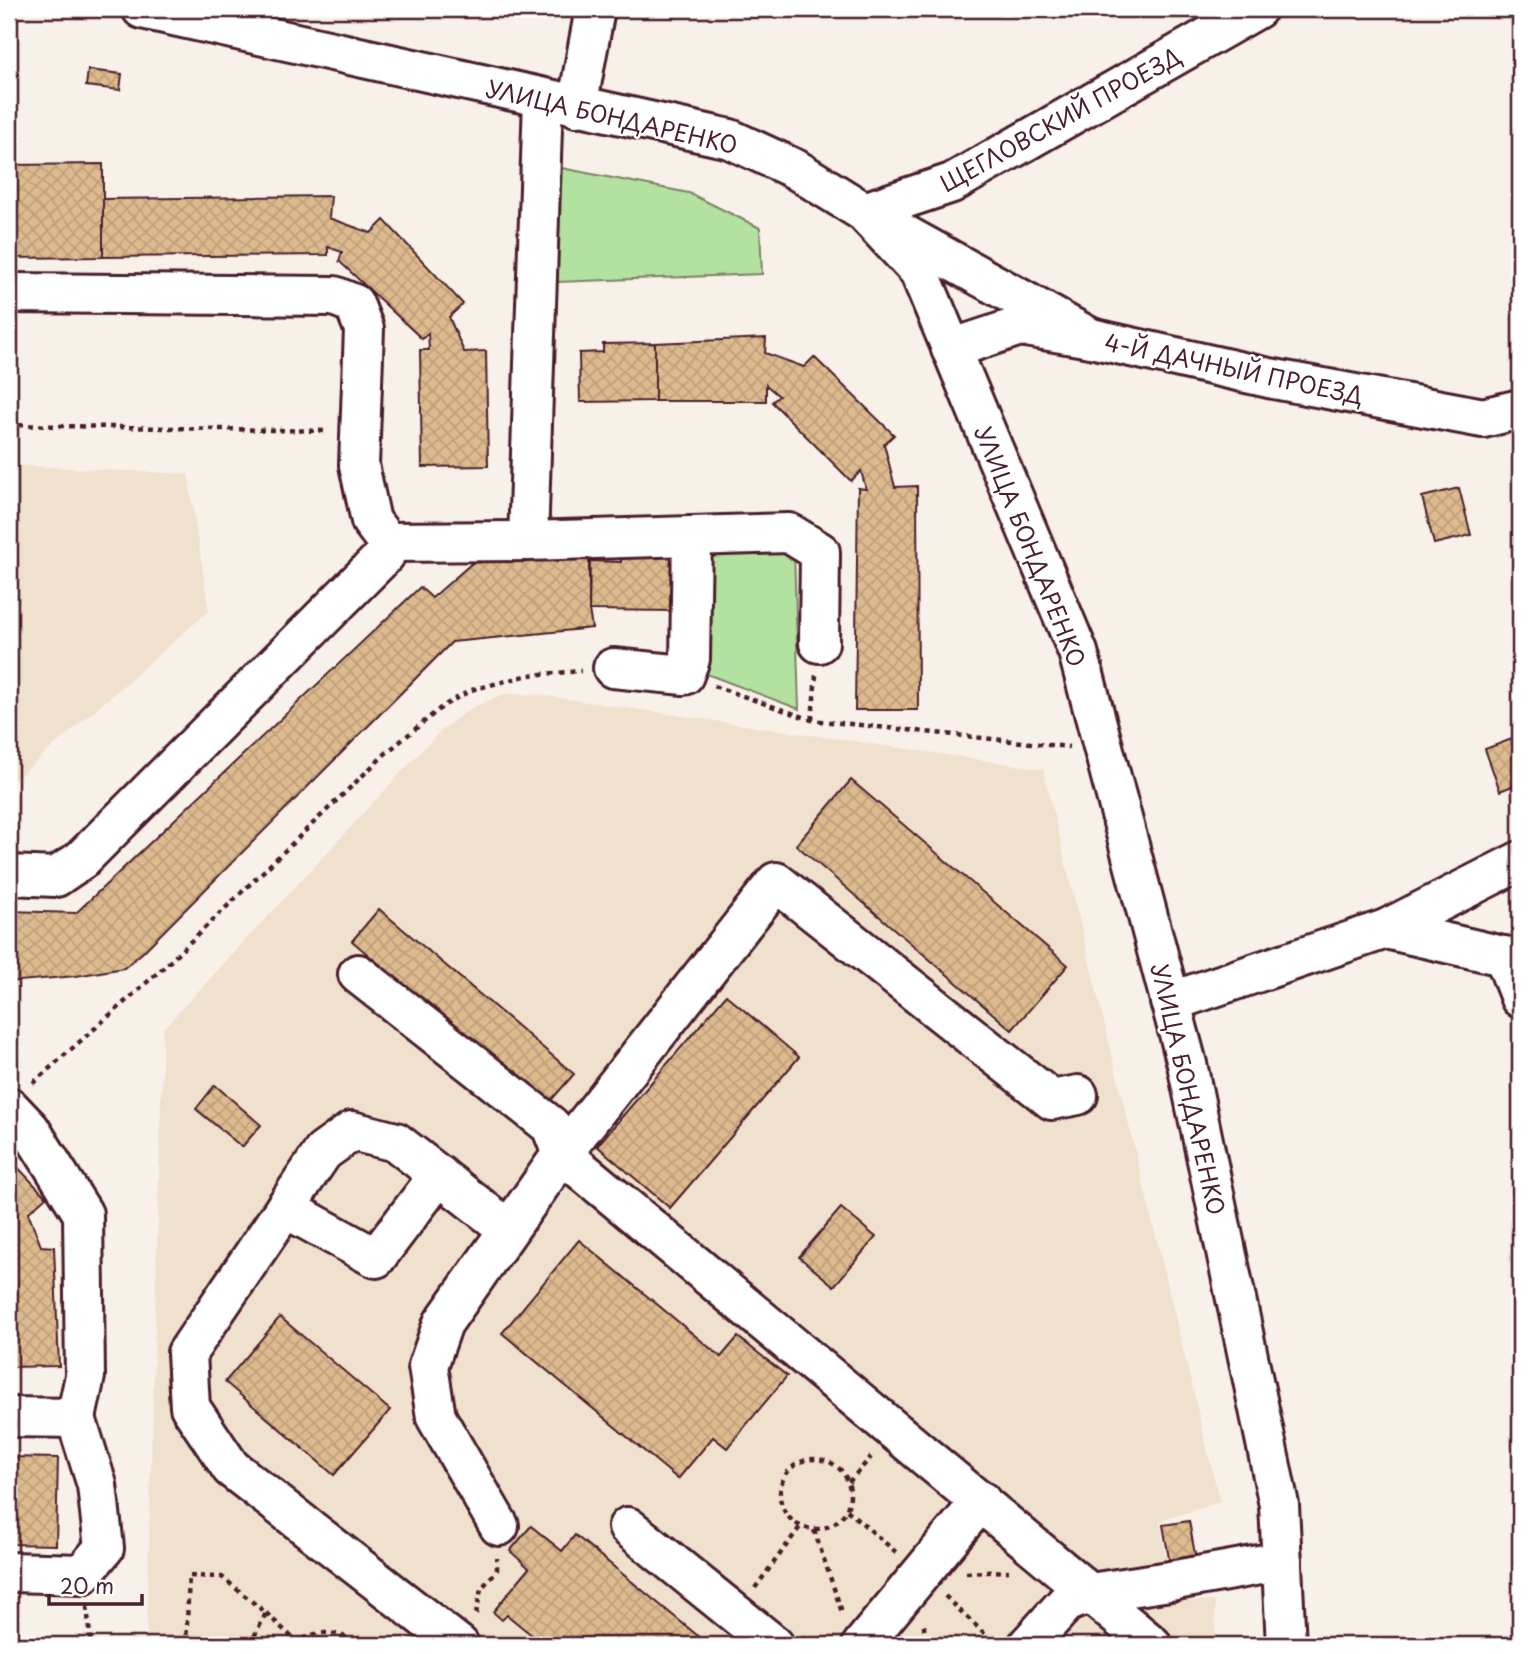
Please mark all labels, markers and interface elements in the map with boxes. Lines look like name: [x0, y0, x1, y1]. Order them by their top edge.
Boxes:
street label: ЩЕГЛОВСКИЙ ПРОЕЗД: [933, 38, 1187, 200]
street label: УЛИЦА БОНДАРЕНКО: [483, 70, 741, 162]
street label: 4-Й ДАЧНЫЙ ПРОЕЗД: [1102, 324, 1367, 413]
street label: УЛИЦА БОНДАРЕНКО: [967, 420, 1095, 672]
street label: УЛИЦА БОНДАРЕНКО: [1143, 960, 1235, 1218]
scale bar: [49, 1563, 142, 1607]
text: 20 m: [60, 1569, 114, 1601]

